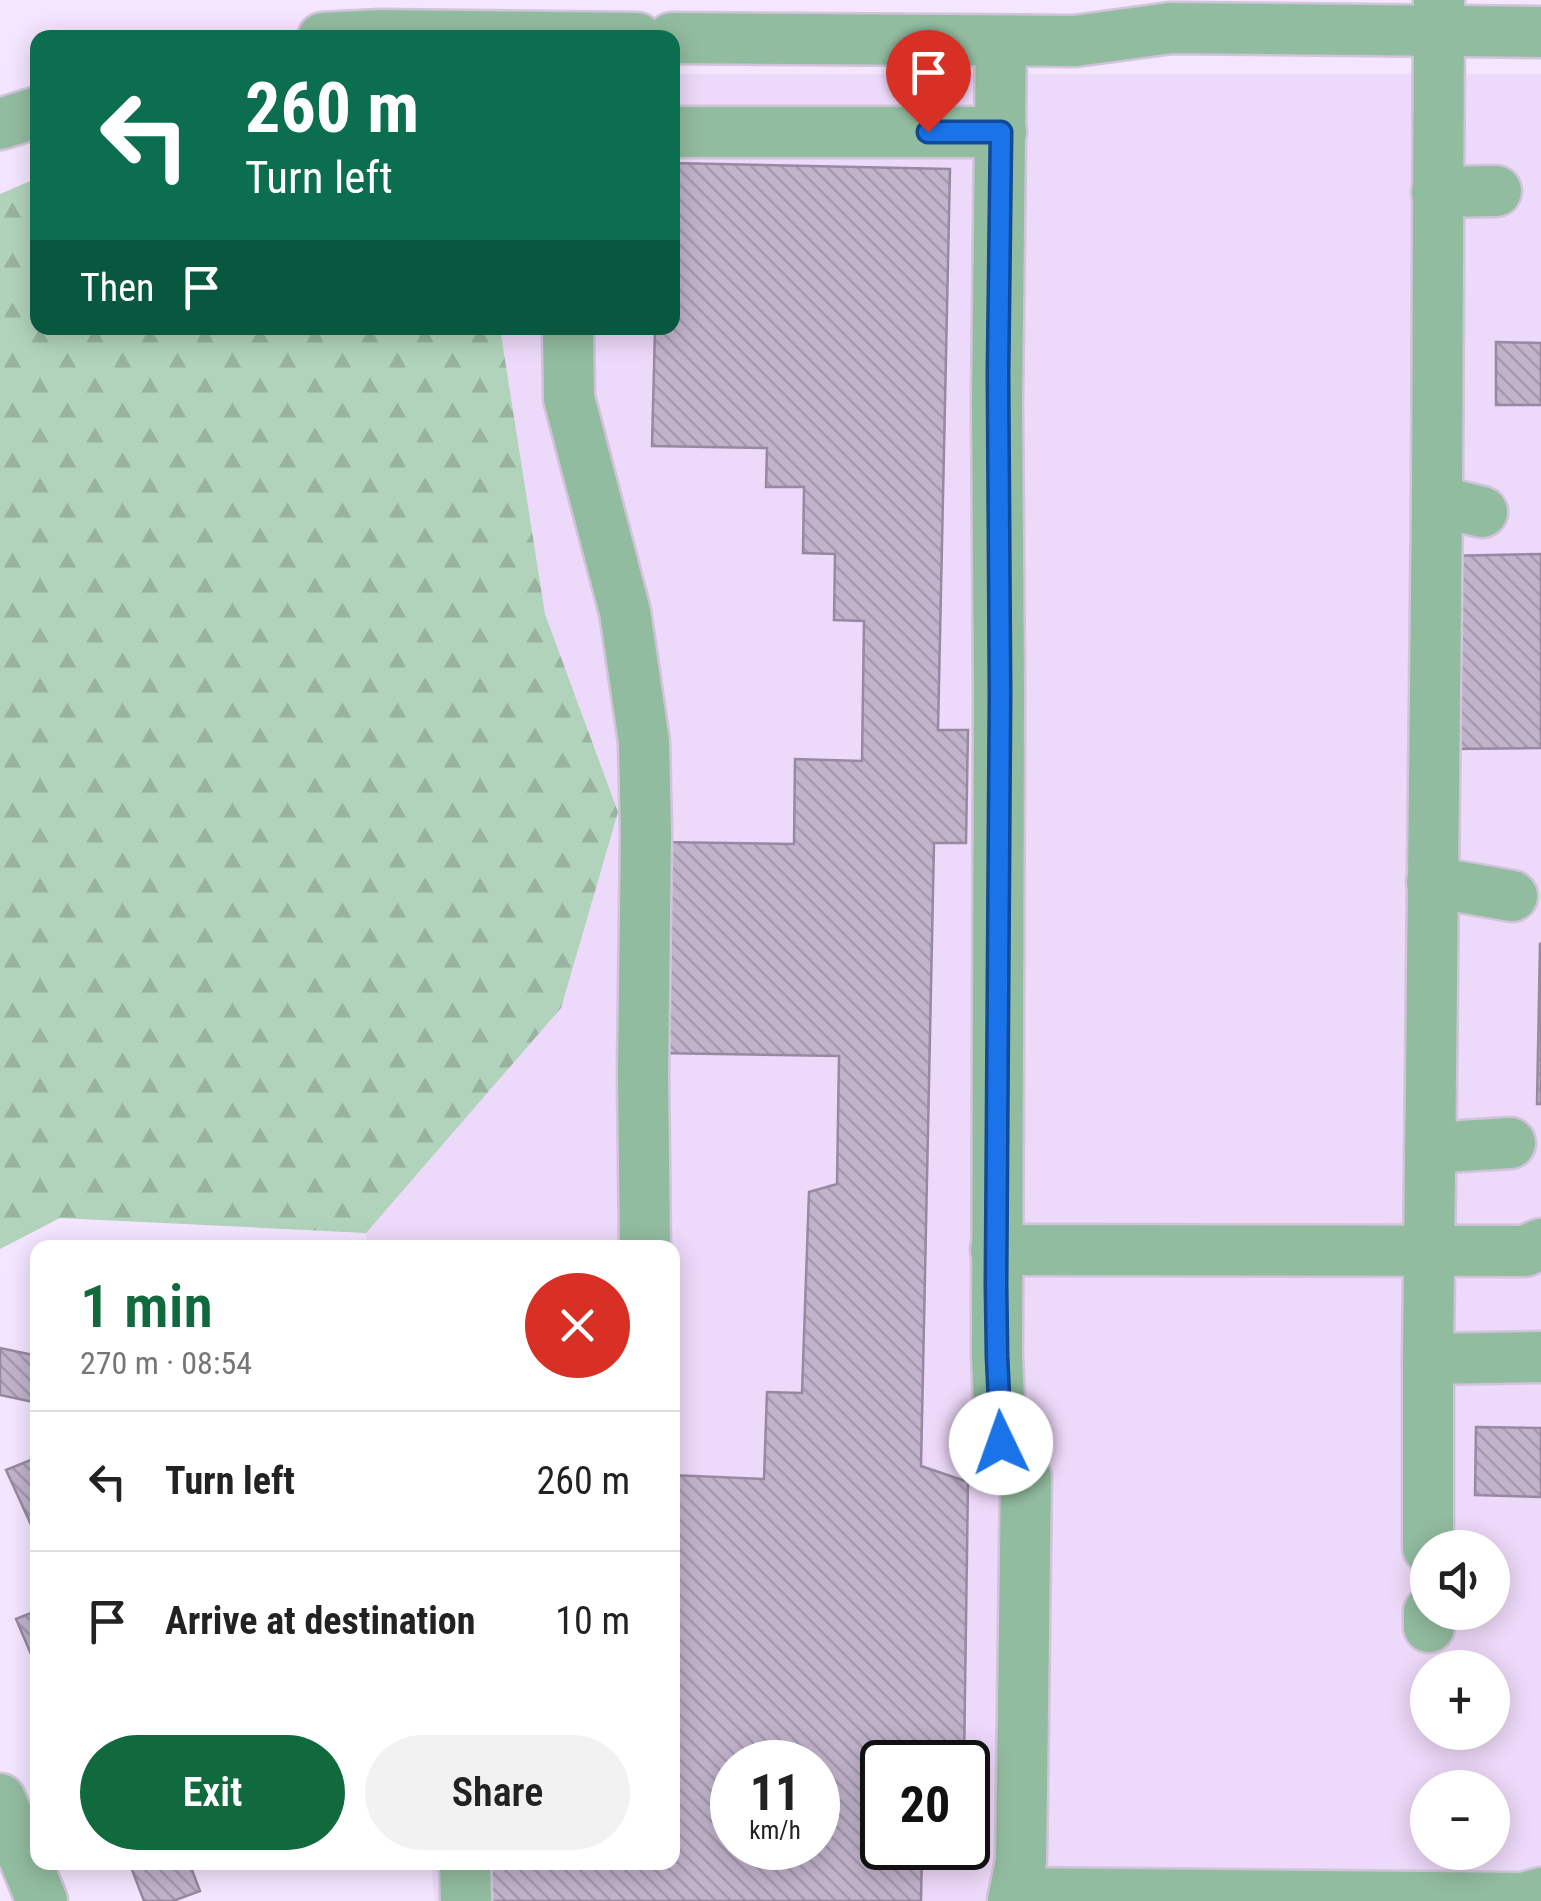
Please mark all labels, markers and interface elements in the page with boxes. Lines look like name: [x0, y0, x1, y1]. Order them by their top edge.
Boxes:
pin: [886, 30, 971, 133]
icon: arrive: [901, 45, 956, 100]
text: 260 m: [245, 67, 419, 149]
icon: left: [80, 70, 210, 200]
text: Turn left: [245, 151, 393, 204]
icon: arrive: [174, 260, 229, 315]
text: Then: [80, 266, 154, 310]
text: 1 min: [80, 1271, 213, 1342]
button: close: [525, 1273, 630, 1378]
text: 270 m · 08:54: [80, 1344, 252, 1382]
position arrow: [949, 1391, 1053, 1495]
icon: left: [80, 1454, 135, 1509]
text: Turn left: [165, 1459, 295, 1503]
text: 260 m: [536, 1459, 630, 1503]
map controls: [1410, 1530, 1510, 1870]
button: sound: [1410, 1530, 1510, 1630]
icon: arrive: [80, 1594, 135, 1649]
text: Arrive at destination: [165, 1599, 475, 1643]
text: 10 m: [555, 1599, 630, 1643]
button: +: [1410, 1650, 1510, 1750]
button: Exit: [80, 1735, 345, 1850]
button: Share: [365, 1735, 630, 1850]
speed limit sign: 20: [860, 1740, 990, 1870]
text: 11: [750, 1764, 800, 1822]
button: −: [1410, 1770, 1510, 1870]
text: km/h: [749, 1816, 801, 1845]

